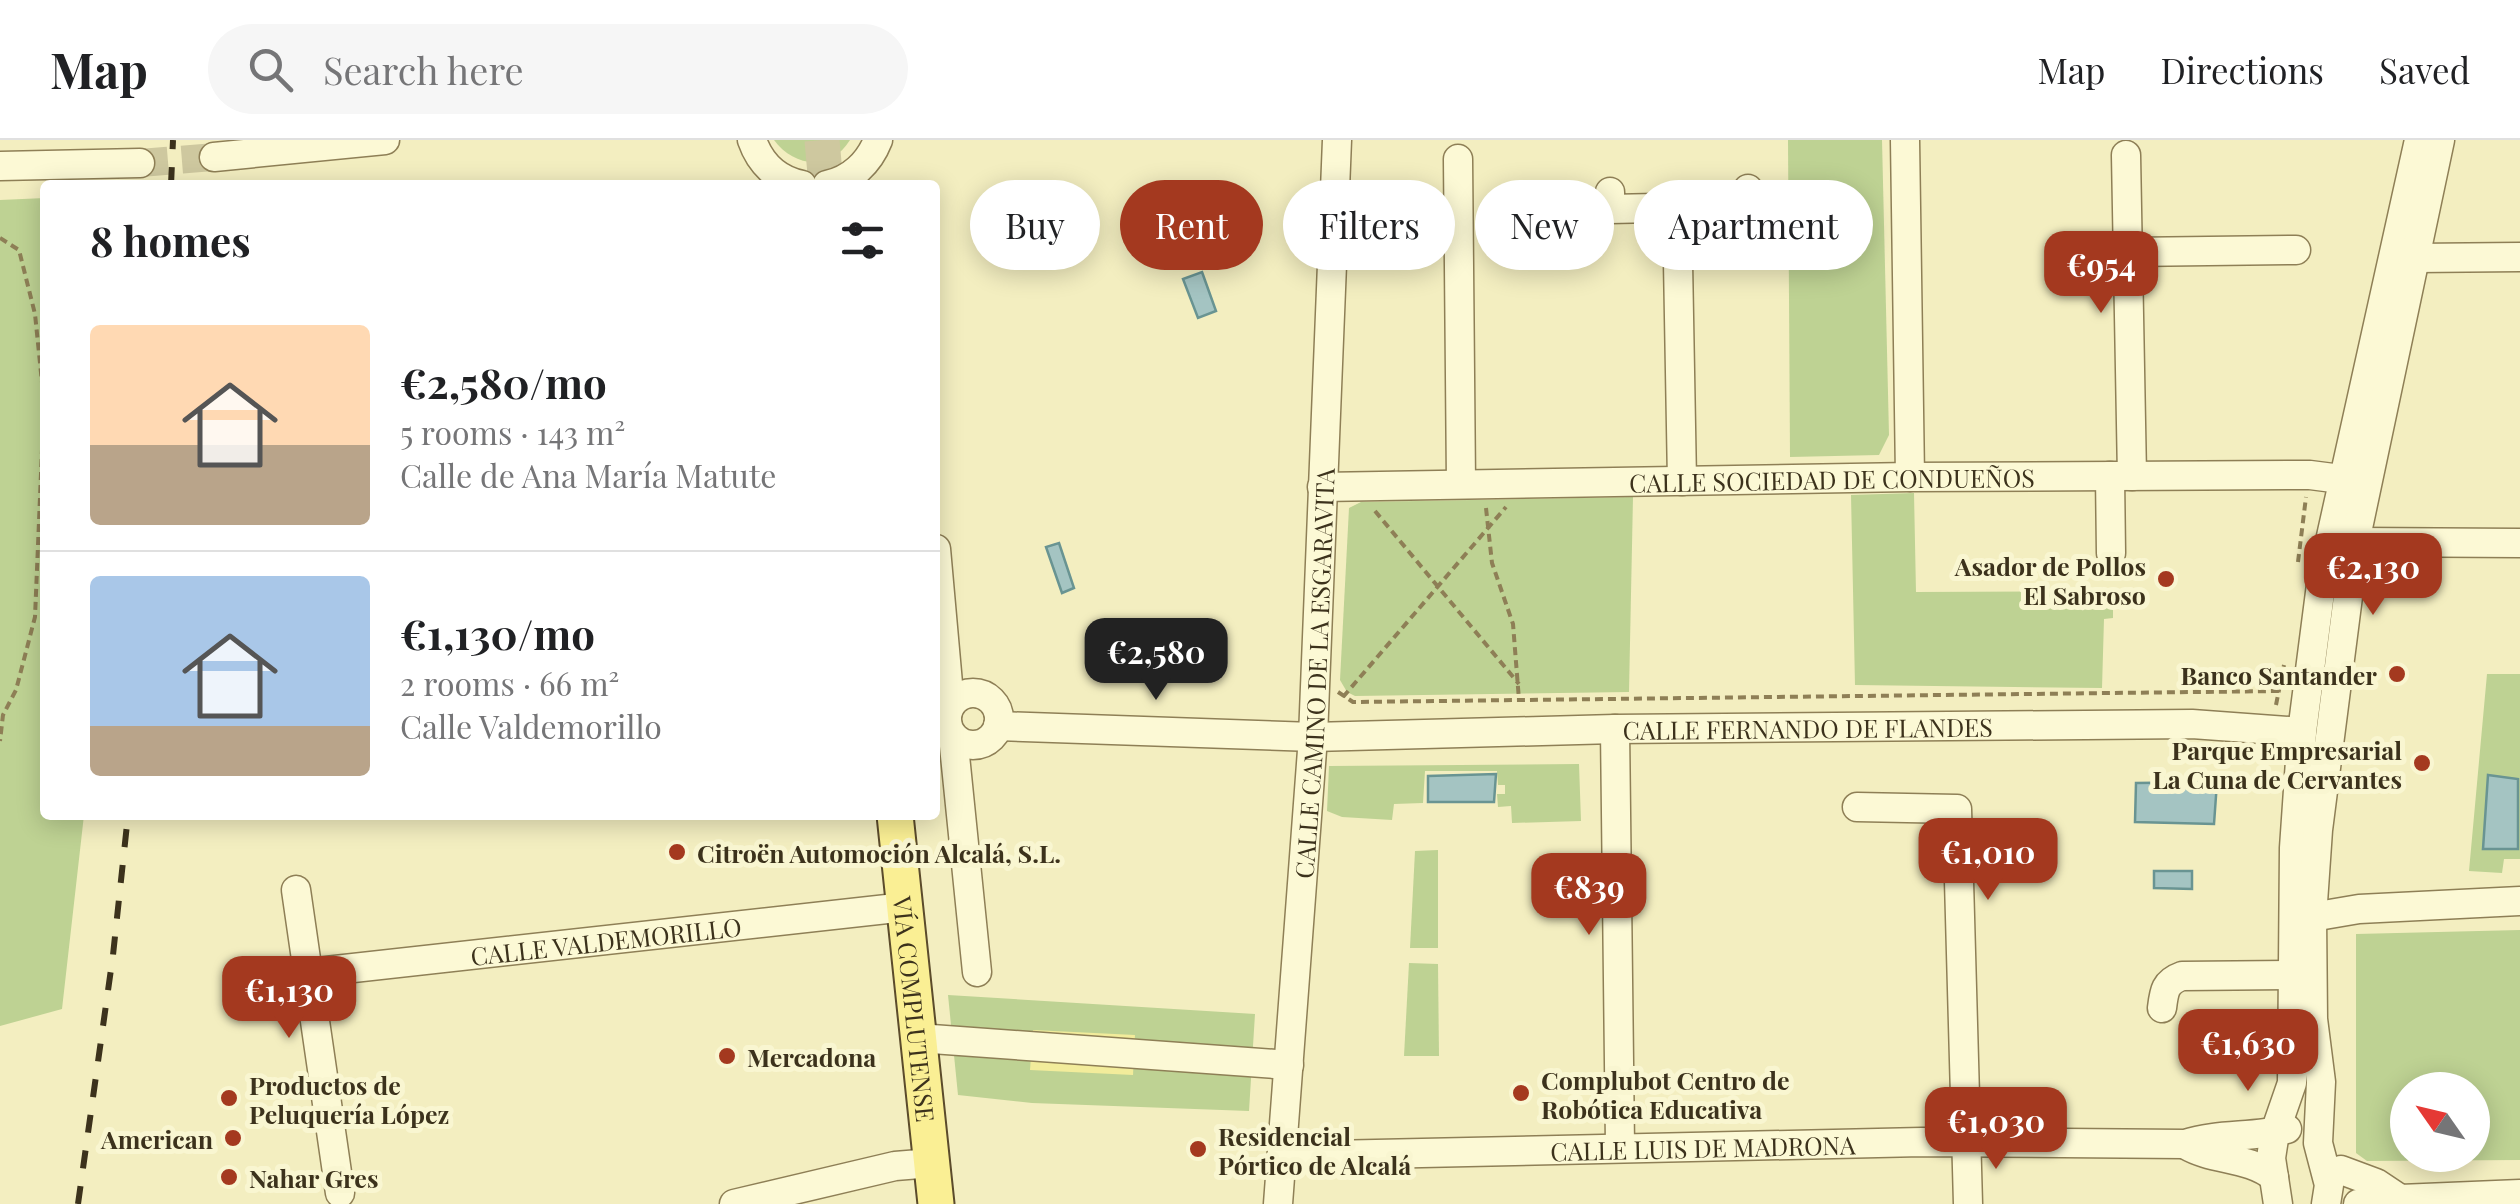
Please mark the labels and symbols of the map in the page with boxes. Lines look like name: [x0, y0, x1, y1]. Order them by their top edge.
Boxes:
pin: €954: [2042, 231, 2160, 316]
street label: CALLE SOCIEDAD DE CONDUEÑOS: [1629, 460, 2035, 498]
street label: CALLE CAMINO DE LA ESGARAVITA: [1286, 467, 1340, 880]
pin: €2,130: [2292, 533, 2454, 618]
place label: Asador de Pollos El Sabroso: [1954, 549, 2146, 611]
marker: Asador de Pollos El Sabroso: [2155, 568, 2177, 590]
pin: €2,580: [1075, 618, 1237, 703]
place label: Banco Santander: [2180, 658, 2377, 691]
marker: Banco Santander: [2386, 663, 2408, 685]
street label: CALLE FERNANDO DE FLANDES: [1623, 709, 1993, 745]
place label: Parque Empresarial La Cuna de Cervantes: [2153, 733, 2402, 795]
marker: Parque Empresarial La Cuna de Cervantes: [2411, 752, 2433, 774]
pin: €1,010: [1907, 818, 2069, 903]
place label: Citroën Automoción Alcalá, S.L.: [697, 836, 1061, 869]
marker: Citroën Automoción Alcalá, S.L.: [666, 841, 688, 863]
pin: €839: [1530, 853, 1648, 938]
street label: VÍA COMPLUTENSE: [887, 893, 944, 1124]
street label: CALLE VALDEMORILLO: [469, 909, 743, 971]
pin: €1,130: [208, 956, 370, 1041]
pin: €1,630: [2167, 1009, 2329, 1094]
place label: Mercadona: [747, 1040, 876, 1073]
marker: Mercadona: [716, 1045, 738, 1067]
place label: Complubot Centro de Robótica Educativa: [1541, 1063, 1790, 1125]
place label: Productos de Peluquería López: [249, 1068, 450, 1130]
north arrow: [2390, 1072, 2490, 1172]
marker: Complubot Centro de Robótica Educativa: [1510, 1082, 1532, 1104]
marker: Productos de Peluquería López: [218, 1087, 240, 1109]
pin: €1,030: [1915, 1087, 2077, 1172]
place label: Residencial Pórtico de Alcalá: [1218, 1119, 1411, 1181]
place label: American: [100, 1122, 214, 1155]
marker: American: [222, 1127, 244, 1149]
street label: CALLE LUIS DE MADRONA: [1550, 1127, 1856, 1167]
marker: Residencial Pórtico de Alcalá: [1187, 1138, 1209, 1160]
place label: Nahar Gres: [249, 1161, 378, 1194]
marker: Nahar Gres: [218, 1166, 240, 1188]

